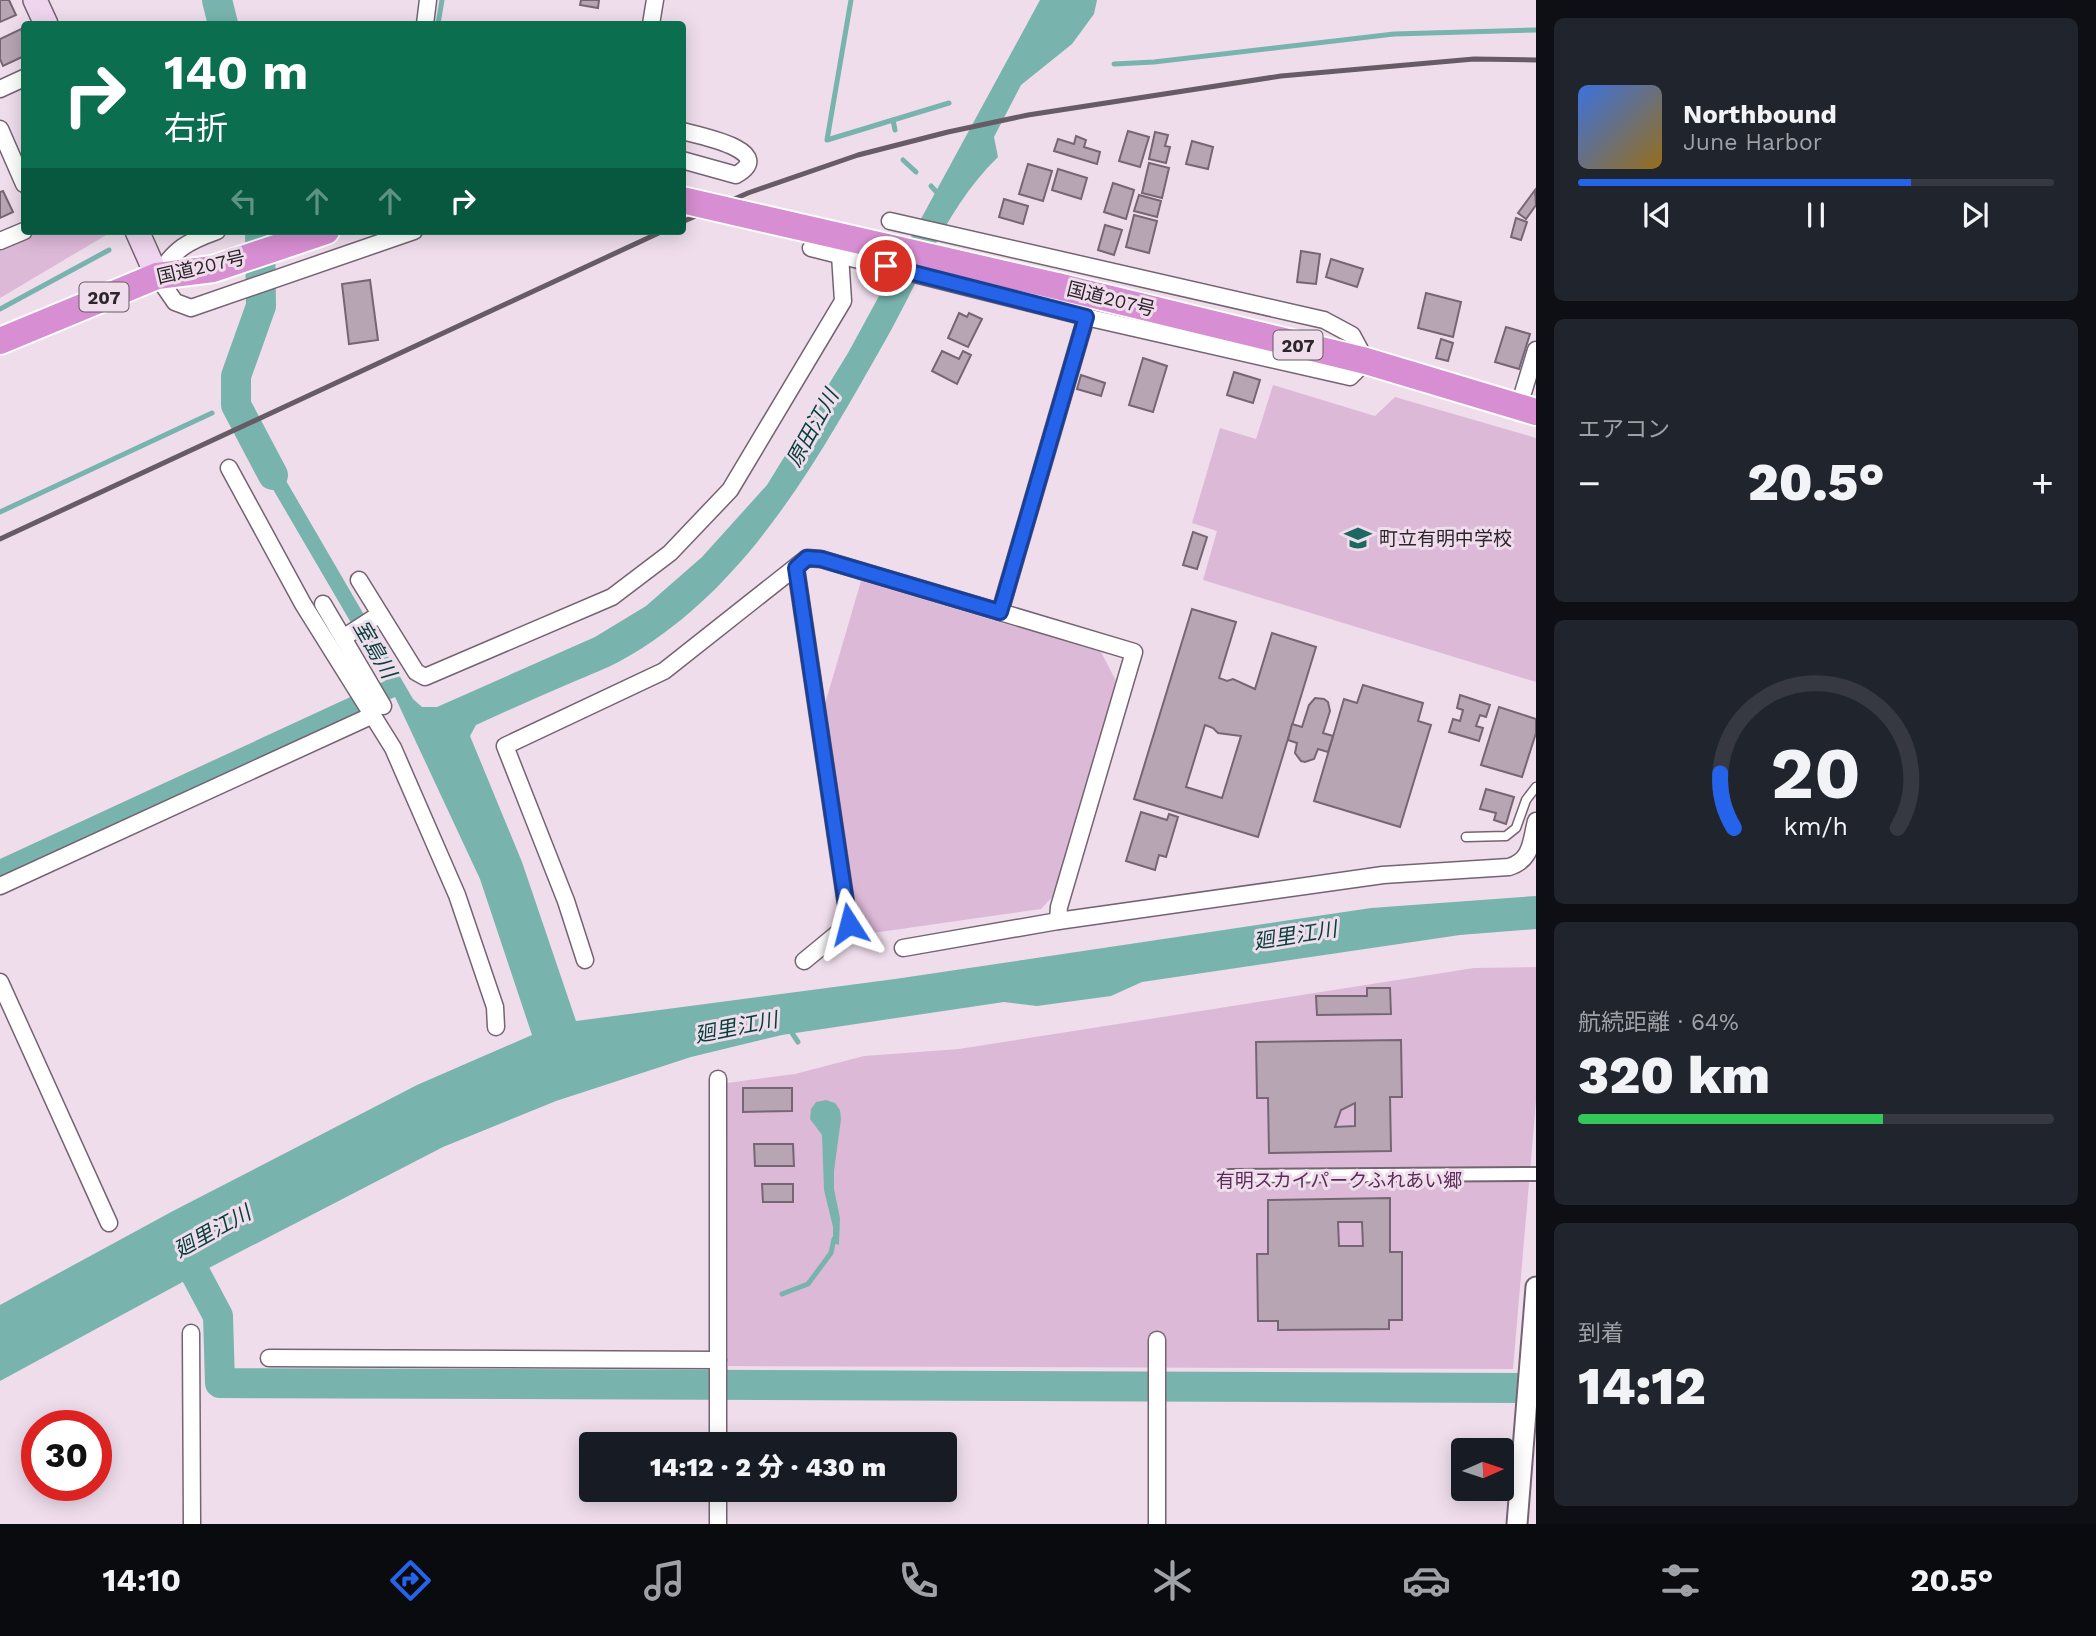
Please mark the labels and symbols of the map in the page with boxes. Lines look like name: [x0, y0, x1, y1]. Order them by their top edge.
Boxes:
pin: [856, 236, 916, 296]
street label: 国道207号: [154, 246, 248, 288]
street label: 国道207号: [1064, 277, 1158, 321]
road number: 207: [80, 282, 128, 312]
road number: 207: [1274, 330, 1322, 360]
water label: 原田江川: [781, 383, 844, 471]
school or university icon: 町立有明中学校: [1343, 523, 1373, 553]
place label: 町立有明中学校: [1379, 527, 1512, 550]
water label: 室島川: [348, 615, 403, 684]
position arrow: [812, 887, 886, 961]
water label: 廻里江川: [1252, 916, 1340, 954]
water label: 廻里江川: [692, 1006, 782, 1047]
park label: 有明スカイパークふれあい郷: [1216, 1169, 1462, 1192]
water label: 廻里江川: [169, 1199, 257, 1262]
speed limit sign: 30: [21, 1410, 112, 1501]
north arrow: [1451, 1438, 1514, 1502]

